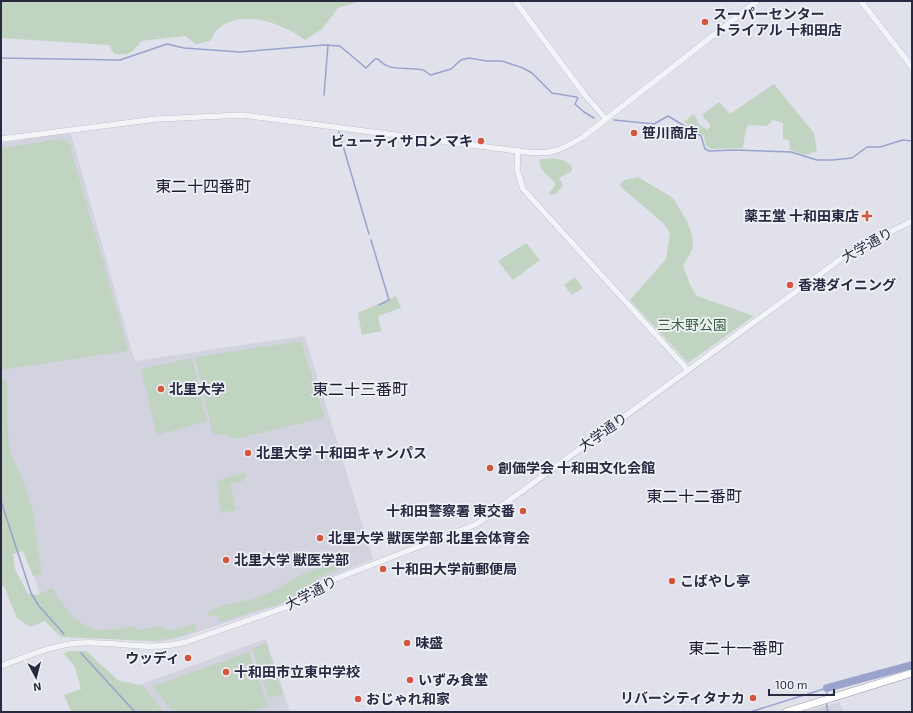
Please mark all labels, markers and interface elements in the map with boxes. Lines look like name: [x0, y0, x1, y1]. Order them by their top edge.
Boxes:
place label: スーパーセンター トライアル 十和田店: [713, 5, 842, 38]
marker: スーパーセンター トライアル 十和田店: [700, 17, 710, 27]
place label: 笹川商店: [642, 124, 698, 141]
marker: 笹川商店: [629, 128, 639, 138]
place label: ビューティサロン マキ: [331, 132, 473, 149]
marker: ビューティサロン マキ: [476, 136, 486, 146]
district label: 東二十四番町: [155, 176, 251, 195]
place label: 薬王堂 十和田東店: [744, 207, 859, 224]
marker: 薬王堂 十和田東店: [862, 211, 872, 221]
street label: 大学通り: [838, 224, 895, 266]
place label: 香港ダイニング: [798, 276, 896, 293]
marker: 香港ダイニング: [785, 280, 795, 290]
park label: 三木野公園: [657, 316, 727, 333]
district label: 東二十三番町: [312, 379, 408, 398]
place label: 北里大学: [169, 380, 225, 397]
marker: 北里大学: [156, 384, 166, 394]
street label: 大学通り: [575, 409, 631, 455]
place label: 北里大学 十和田キャンパス: [256, 444, 427, 461]
marker: 北里大学 十和田キャンパス: [243, 448, 253, 458]
place label: 創価学会 十和田文化会館: [498, 459, 655, 476]
marker: 創価学会 十和田文化会館: [485, 463, 495, 473]
district label: 東二十二番町: [646, 486, 742, 505]
place label: 十和田警察署 東交番: [386, 502, 515, 519]
marker: 十和田警察署 東交番: [518, 506, 528, 516]
place label: 北里大学 獣医学部 北里会体育会: [328, 529, 530, 546]
marker: 北里大学 獣医学部 北里会体育会: [315, 533, 325, 543]
place label: 北里大学 獣医学部: [234, 551, 349, 568]
marker: 北里大学 獣医学部: [221, 555, 231, 565]
place label: 十和田大学前郵便局: [391, 560, 517, 577]
marker: 十和田大学前郵便局: [378, 564, 388, 574]
street label: 大学通り: [282, 572, 339, 613]
place label: こばやし亭: [680, 572, 750, 589]
marker: こばやし亭: [667, 576, 677, 586]
place label: 味盛: [415, 634, 443, 651]
marker: 味盛: [402, 638, 412, 648]
district label: 東二十一番町: [688, 638, 784, 657]
place label: ウッディ: [125, 649, 180, 666]
marker: ウッディ: [183, 653, 193, 663]
north arrow: [16, 657, 56, 697]
place label: 十和田市立東中学校: [234, 663, 360, 680]
marker: 十和田市立東中学校: [221, 667, 231, 677]
place label: いずみ食堂: [418, 671, 488, 688]
scale bar: [769, 671, 834, 697]
marker: いずみ食堂: [405, 675, 415, 685]
text: 100 m: [775, 677, 807, 691]
text: N: [32, 680, 42, 694]
place label: リバーシティタナカ: [620, 689, 745, 706]
place label: おじゃれ和家: [366, 690, 450, 707]
marker: リバーシティタナカ: [748, 693, 758, 703]
marker: おじゃれ和家: [353, 694, 363, 704]

